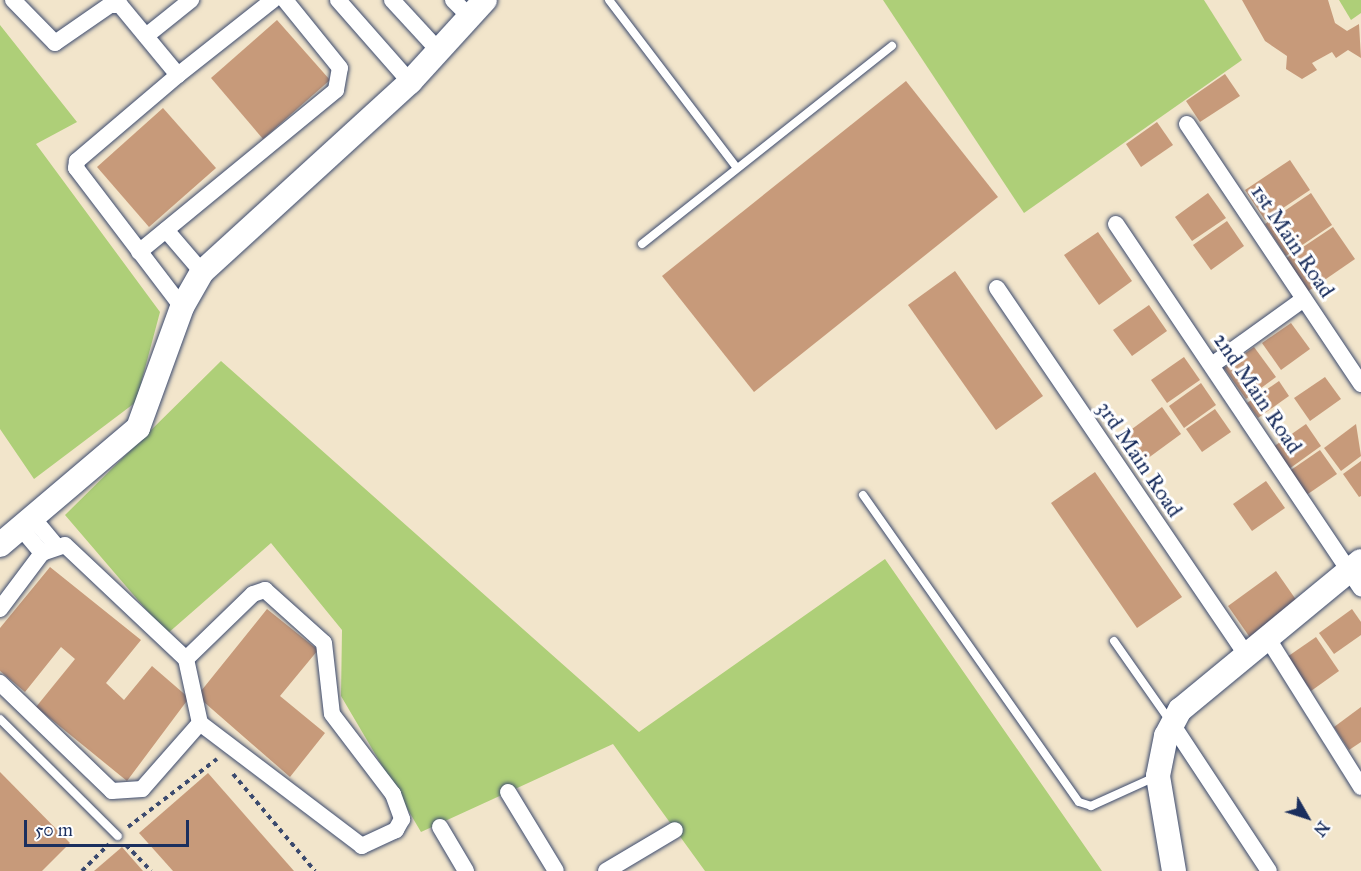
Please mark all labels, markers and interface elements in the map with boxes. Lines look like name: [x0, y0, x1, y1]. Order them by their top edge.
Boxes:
street label: 1st Main Road: [1245, 179, 1341, 303]
street label: 2nd Main Road: [1208, 328, 1308, 458]
street label: 3rd Main Road: [1092, 396, 1188, 522]
north arrow: [1277, 787, 1337, 847]
scale bar: [27, 808, 192, 846]
text: N: [1310, 817, 1333, 840]
text: 50 m: [35, 819, 73, 841]

